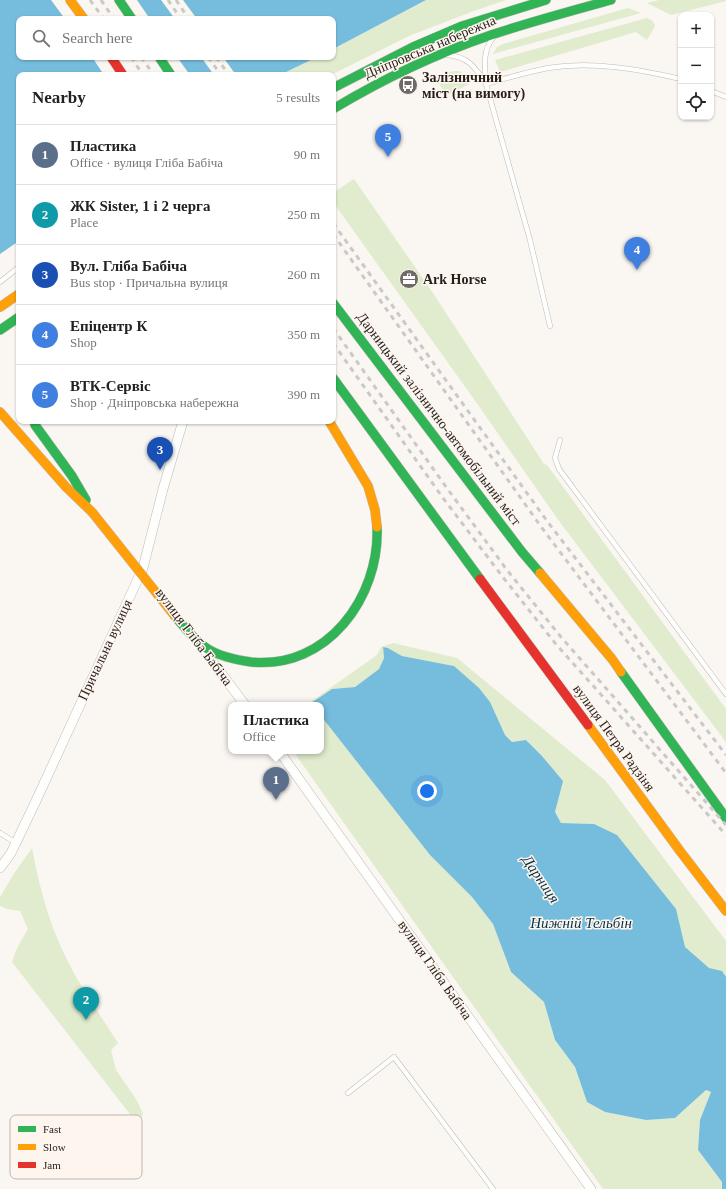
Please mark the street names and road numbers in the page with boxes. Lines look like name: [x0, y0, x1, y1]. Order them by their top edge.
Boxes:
street label: Дніпровська набережна: [362, 12, 499, 82]
street label: Дарницький залізнично-автомобільний міст: [354, 310, 524, 528]
street label: вулиця Гліба Бабіча: [153, 585, 236, 689]
street label: Причальна вулиця: [75, 597, 135, 703]
street label: вулиця Петра Радзіня: [570, 682, 658, 795]
street label: вулиця Гліба Бабіча: [395, 917, 475, 1023]

